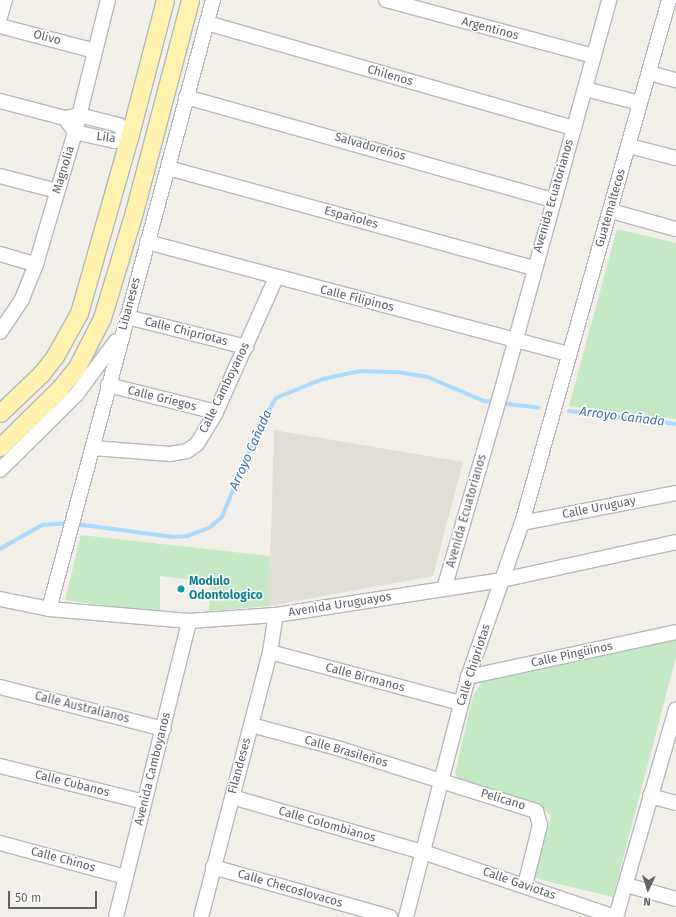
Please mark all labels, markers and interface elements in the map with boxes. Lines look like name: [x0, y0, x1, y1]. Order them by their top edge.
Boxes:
street label: Argentinos: [460, 14, 520, 44]
street label: Olivo: [32, 28, 62, 48]
street label: Chilenos: [366, 63, 414, 89]
street label: Lila: [95, 130, 117, 146]
street label: Salvadoreños: [333, 130, 407, 164]
street label: Avenida Ecuatorianos: [531, 138, 577, 254]
street label: Magnolia: [50, 144, 78, 196]
street label: Guatemaltecos: [593, 167, 629, 249]
street label: Españoles: [323, 204, 379, 232]
street label: Libaneses: [116, 276, 144, 332]
street label: Calle Filipinos: [319, 283, 395, 315]
street label: Calle Chipriotas: [143, 315, 229, 349]
street label: Calle Camboyanos: [197, 340, 253, 436]
street label: Calle Griegos: [126, 383, 198, 415]
water label: Arroyo Cañada: [578, 404, 666, 430]
water label: Arroyo Cañada: [226, 408, 276, 492]
street label: Avenida Ecuatorianos: [444, 453, 490, 569]
street label: Calle Uruguay: [561, 494, 637, 522]
place label: Modulo Odontologico: [189, 575, 263, 603]
marker: Modulo Odontologico: [176, 584, 186, 594]
street label: Avenida Uruguayos: [287, 590, 393, 620]
street label: Calle Chipriotas: [454, 622, 494, 708]
street label: Calle Pingüinos: [530, 639, 614, 671]
street label: Calle Birmanos: [324, 661, 406, 695]
street label: Calle Australianos: [33, 689, 131, 727]
street label: Avenida Camboyanos: [132, 711, 174, 827]
street label: Calle Brasileños: [303, 733, 389, 771]
street label: Filandeses: [226, 736, 254, 796]
street label: Calle Cubanos: [33, 768, 111, 800]
street label: Pelicano: [479, 786, 527, 814]
street label: Calle Colombianos: [277, 804, 377, 846]
street label: Calle Chinos: [29, 844, 97, 876]
street label: Calle Gaviotas: [481, 865, 557, 903]
street label: Calle Checoslovacos: [236, 867, 344, 911]
north arrow: [628, 869, 668, 909]
scale bar: [10, 883, 99, 909]
text: 50 m: [15, 891, 41, 905]
text: N: [643, 895, 651, 908]

